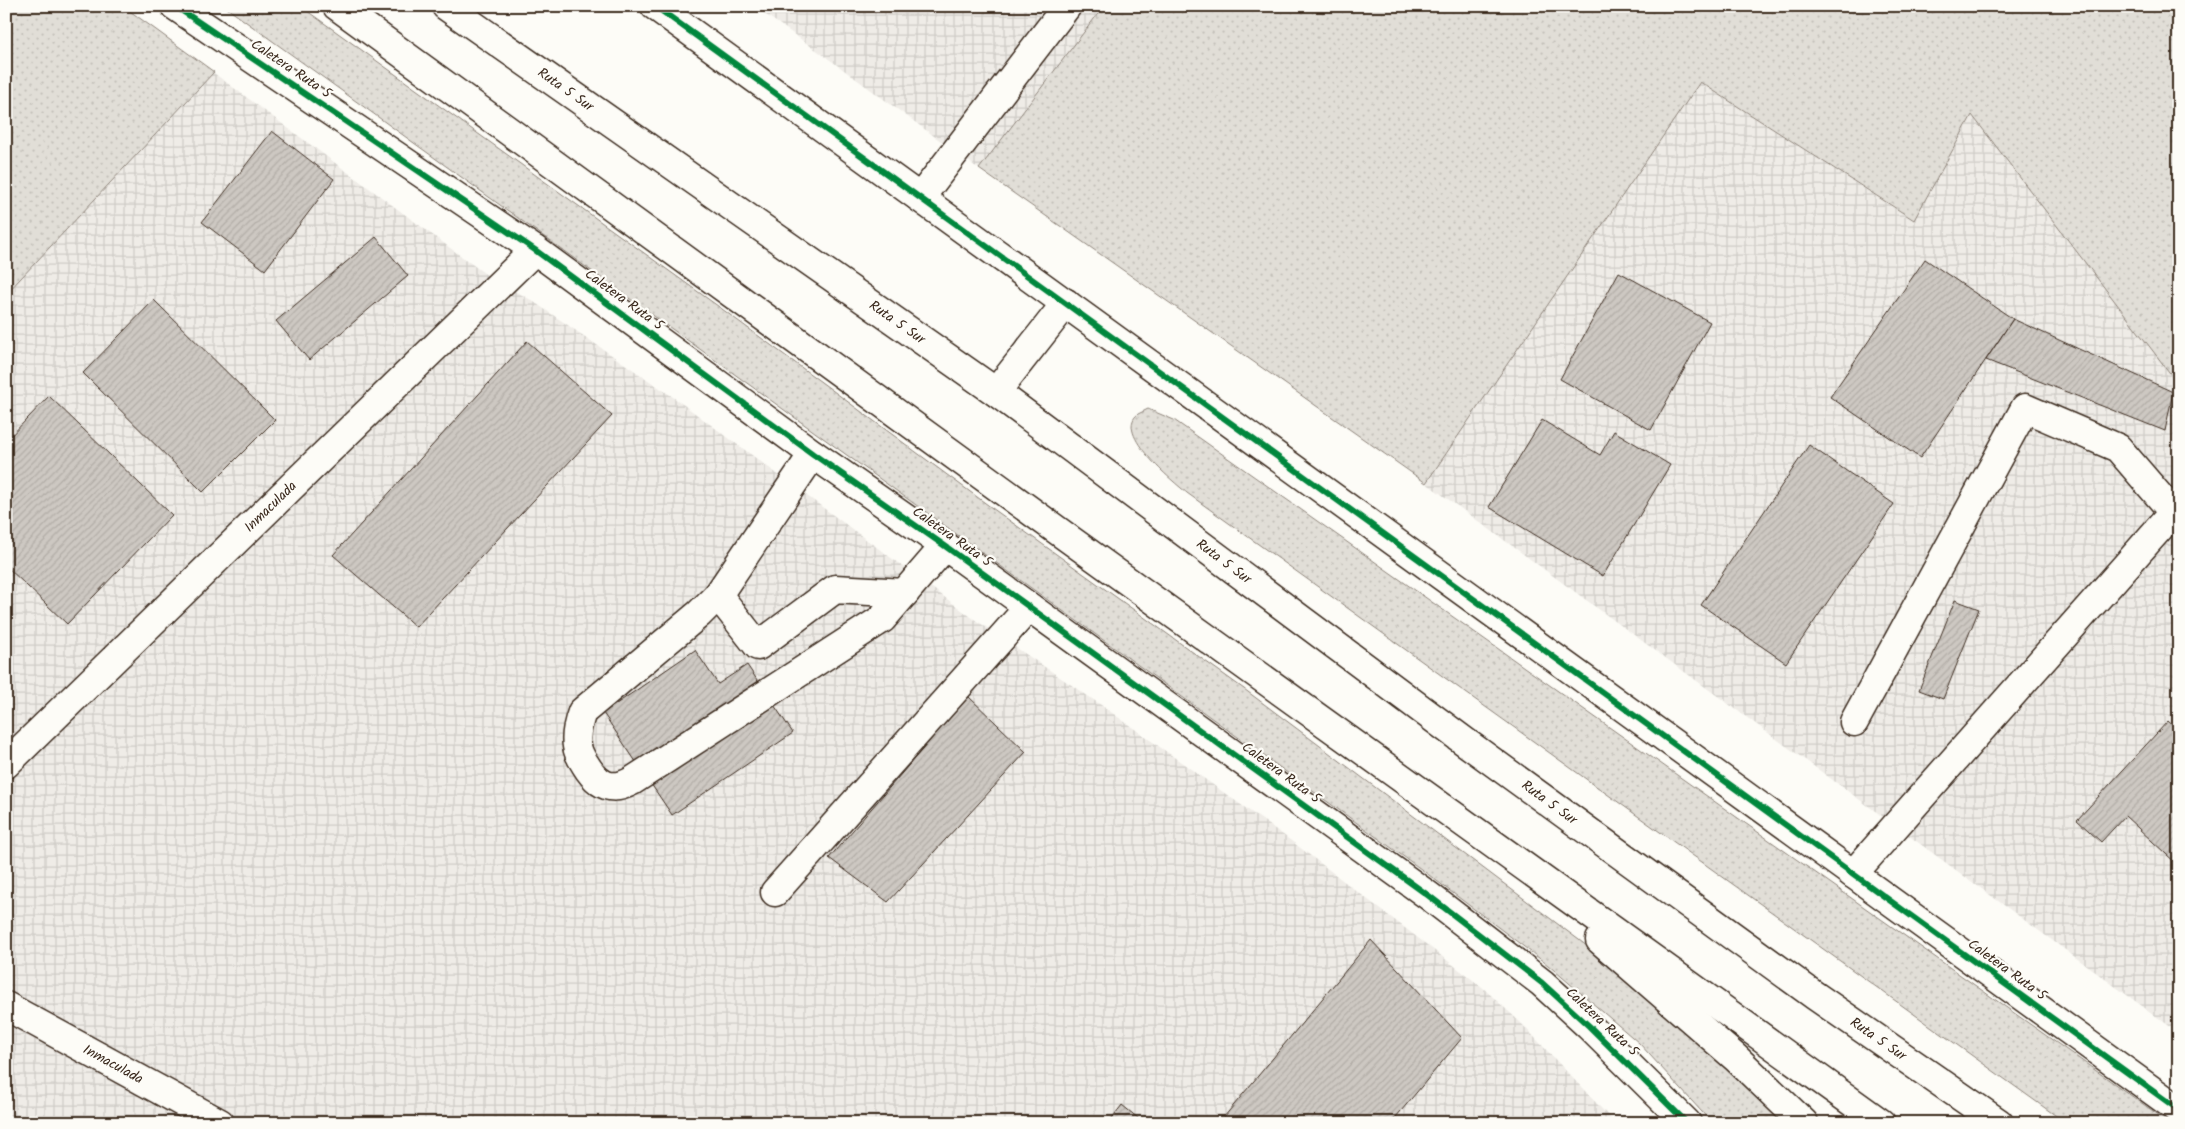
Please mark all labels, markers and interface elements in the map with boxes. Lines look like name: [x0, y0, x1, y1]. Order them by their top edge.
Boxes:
street label: Caletera Ruta 5: [246, 34, 337, 105]
street label: Ruta 5 Sur: [533, 62, 599, 118]
street label: Caletera Ruta 5: [580, 264, 669, 337]
street label: Ruta 5 Sur: [864, 295, 931, 351]
street label: Inmaculada: [239, 476, 302, 538]
street label: Caletera Ruta 5: [907, 501, 998, 574]
street label: Ruta 5 Sur: [1191, 534, 1257, 591]
street label: Caletera Ruta 5: [1237, 737, 1326, 810]
street label: Ruta 5 Sur: [1517, 775, 1583, 831]
street label: Caletera Ruta 5: [1963, 934, 2052, 1007]
street label: Caletera Ruta 5: [1560, 982, 1645, 1063]
street label: Ruta 5 Sur: [1845, 1012, 1912, 1067]
street label: Inmaculada: [79, 1039, 147, 1090]

